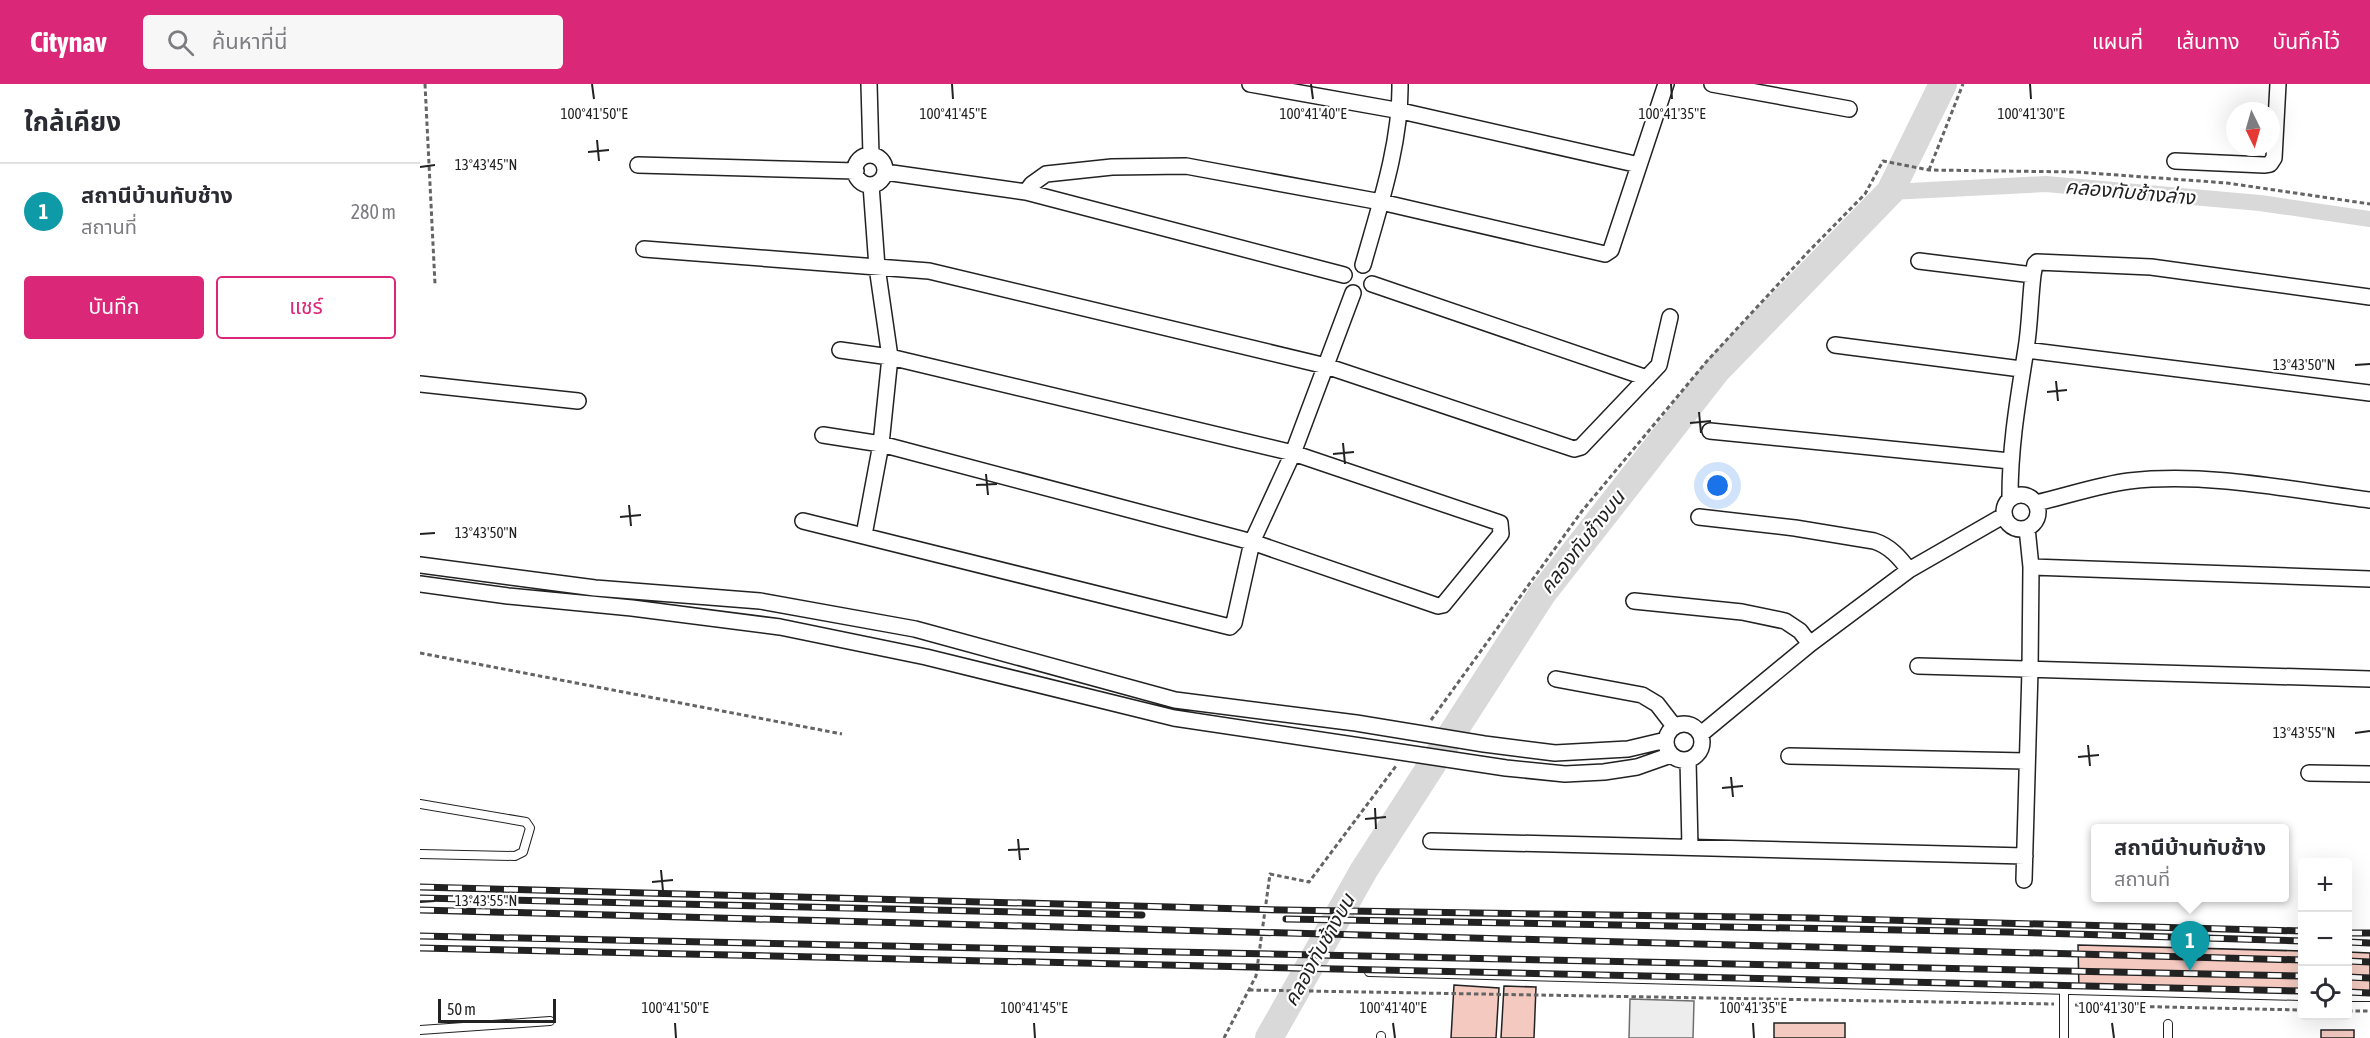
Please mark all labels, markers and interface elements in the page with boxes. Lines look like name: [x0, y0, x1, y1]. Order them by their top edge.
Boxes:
search box: [143, 15, 563, 69]
text: Citynav: [30, 26, 107, 58]
icon: search: [164, 26, 197, 59]
text: ค้นหาที่นี่: [212, 28, 288, 54]
text: แผนที่: [2092, 29, 2143, 53]
text: เส้นทาง: [2176, 29, 2240, 53]
text: บันทึกไว้: [2273, 29, 2340, 53]
north arrow: [2226, 102, 2280, 156]
text: 100°41'50"E: [560, 105, 628, 122]
text: 100°41'45"E: [919, 105, 987, 122]
text: 100°41'40"E: [1279, 105, 1347, 122]
text: 100°41'35"E: [1638, 105, 1706, 122]
text: 100°41'30"E: [1997, 105, 2065, 122]
text: ใกล้เคียง: [24, 107, 121, 137]
text: 13°43'45"N: [455, 156, 517, 173]
water label: คลองทับช้างล่าง: [2064, 174, 2197, 209]
text: สถานีบ้านทับช้าง: [81, 182, 233, 208]
text: 1: [39, 200, 48, 223]
text: 280 m: [351, 200, 396, 223]
text: สถานที่: [81, 215, 137, 238]
button: บันทึก: [24, 276, 204, 339]
button: แชร์: [216, 276, 396, 339]
text: 13°43'50"N: [2273, 356, 2335, 373]
your location: [1703, 471, 1732, 500]
water label: คลองทับช้างบน: [1534, 484, 1630, 598]
text: 13°43'50"N: [455, 524, 517, 541]
text: 13°43'55"N: [2273, 724, 2335, 741]
popup: [2091, 824, 2289, 902]
text: สถานีบ้านทับช้าง: [2114, 834, 2266, 860]
map controls: [2298, 858, 2352, 1020]
button: +: [2298, 858, 2352, 912]
text: สถานที่: [2114, 867, 2170, 890]
water label: คลองทับช้างบน: [1278, 888, 1360, 1010]
text: 13°43'55"N: [455, 892, 517, 909]
button: −: [2298, 912, 2352, 966]
pin: 1: [2170, 922, 2210, 971]
button: locate: [2298, 966, 2352, 1020]
scale bar: [438, 996, 556, 1024]
text: 100°41'50"E: [641, 999, 709, 1016]
text: 100°41'45"E: [1000, 999, 1068, 1016]
text: 100°41'40"E: [1359, 999, 1427, 1016]
text: 100°41'35"E: [1719, 999, 1787, 1016]
text: 100°41'30"E: [2078, 999, 2146, 1016]
text: 50 m: [447, 1000, 476, 1018]

